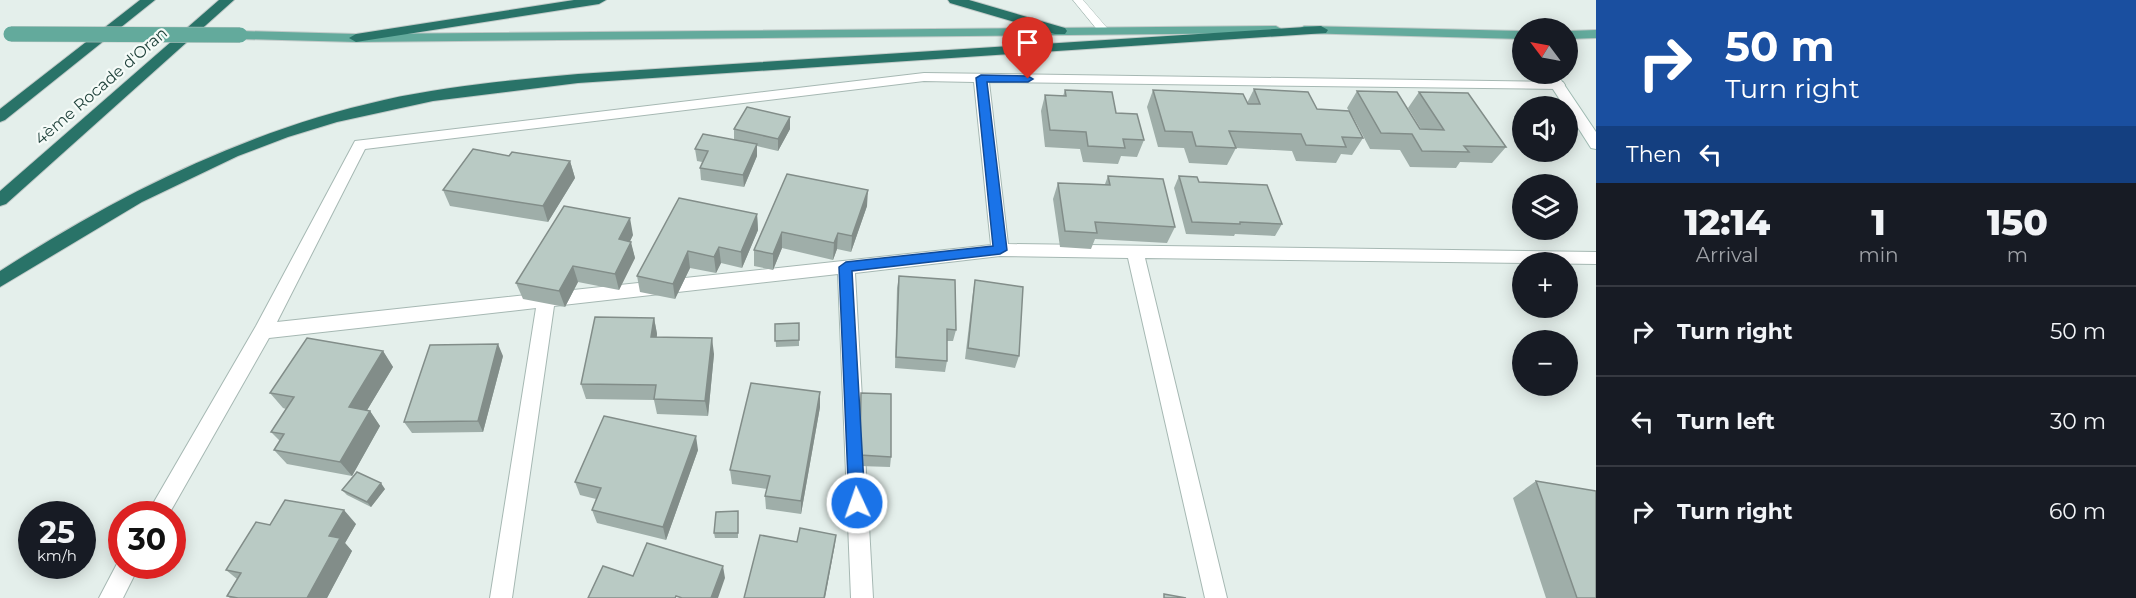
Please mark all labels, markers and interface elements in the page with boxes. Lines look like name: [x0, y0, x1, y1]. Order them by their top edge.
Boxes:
pin: [1002, 17, 1053, 79]
north arrow: [1512, 18, 1578, 84]
map controls: [1512, 18, 1578, 396]
text: 50 m: [1725, 20, 1834, 72]
street label: 4ème Rocade d'Oran: [31, 23, 171, 149]
icon: right: [1626, 24, 1704, 102]
icon: arrive: [1011, 26, 1044, 59]
text: Turn right: [1725, 72, 1860, 105]
button: sound: [1512, 96, 1578, 162]
icon: left: [1694, 138, 1727, 171]
text: Then: [1626, 141, 1682, 168]
button: layers: [1512, 174, 1578, 240]
text: 12:14: [1684, 200, 1770, 244]
text: 1: [1871, 200, 1886, 244]
text: 150: [1987, 200, 2048, 244]
text: Arrival: [1696, 243, 1759, 267]
text: min: [1858, 243, 1899, 267]
text: m: [2007, 243, 2028, 267]
button: +: [1512, 252, 1578, 318]
icon: right: [1626, 315, 1659, 348]
text: Turn right: [1677, 318, 1792, 345]
text: 50 m: [2050, 318, 2106, 345]
button: −: [1512, 330, 1578, 396]
icon: left: [1626, 405, 1659, 438]
text: Turn left: [1677, 408, 1775, 435]
text: 30 m: [2050, 408, 2106, 435]
position arrow: [825, 471, 889, 535]
icon: right: [1626, 495, 1659, 528]
text: Turn right: [1677, 498, 1792, 525]
text: 60 m: [2049, 498, 2106, 525]
speed limit sign: 30: [108, 501, 186, 579]
text: 25: [39, 514, 75, 551]
text: km/h: [37, 546, 77, 565]

